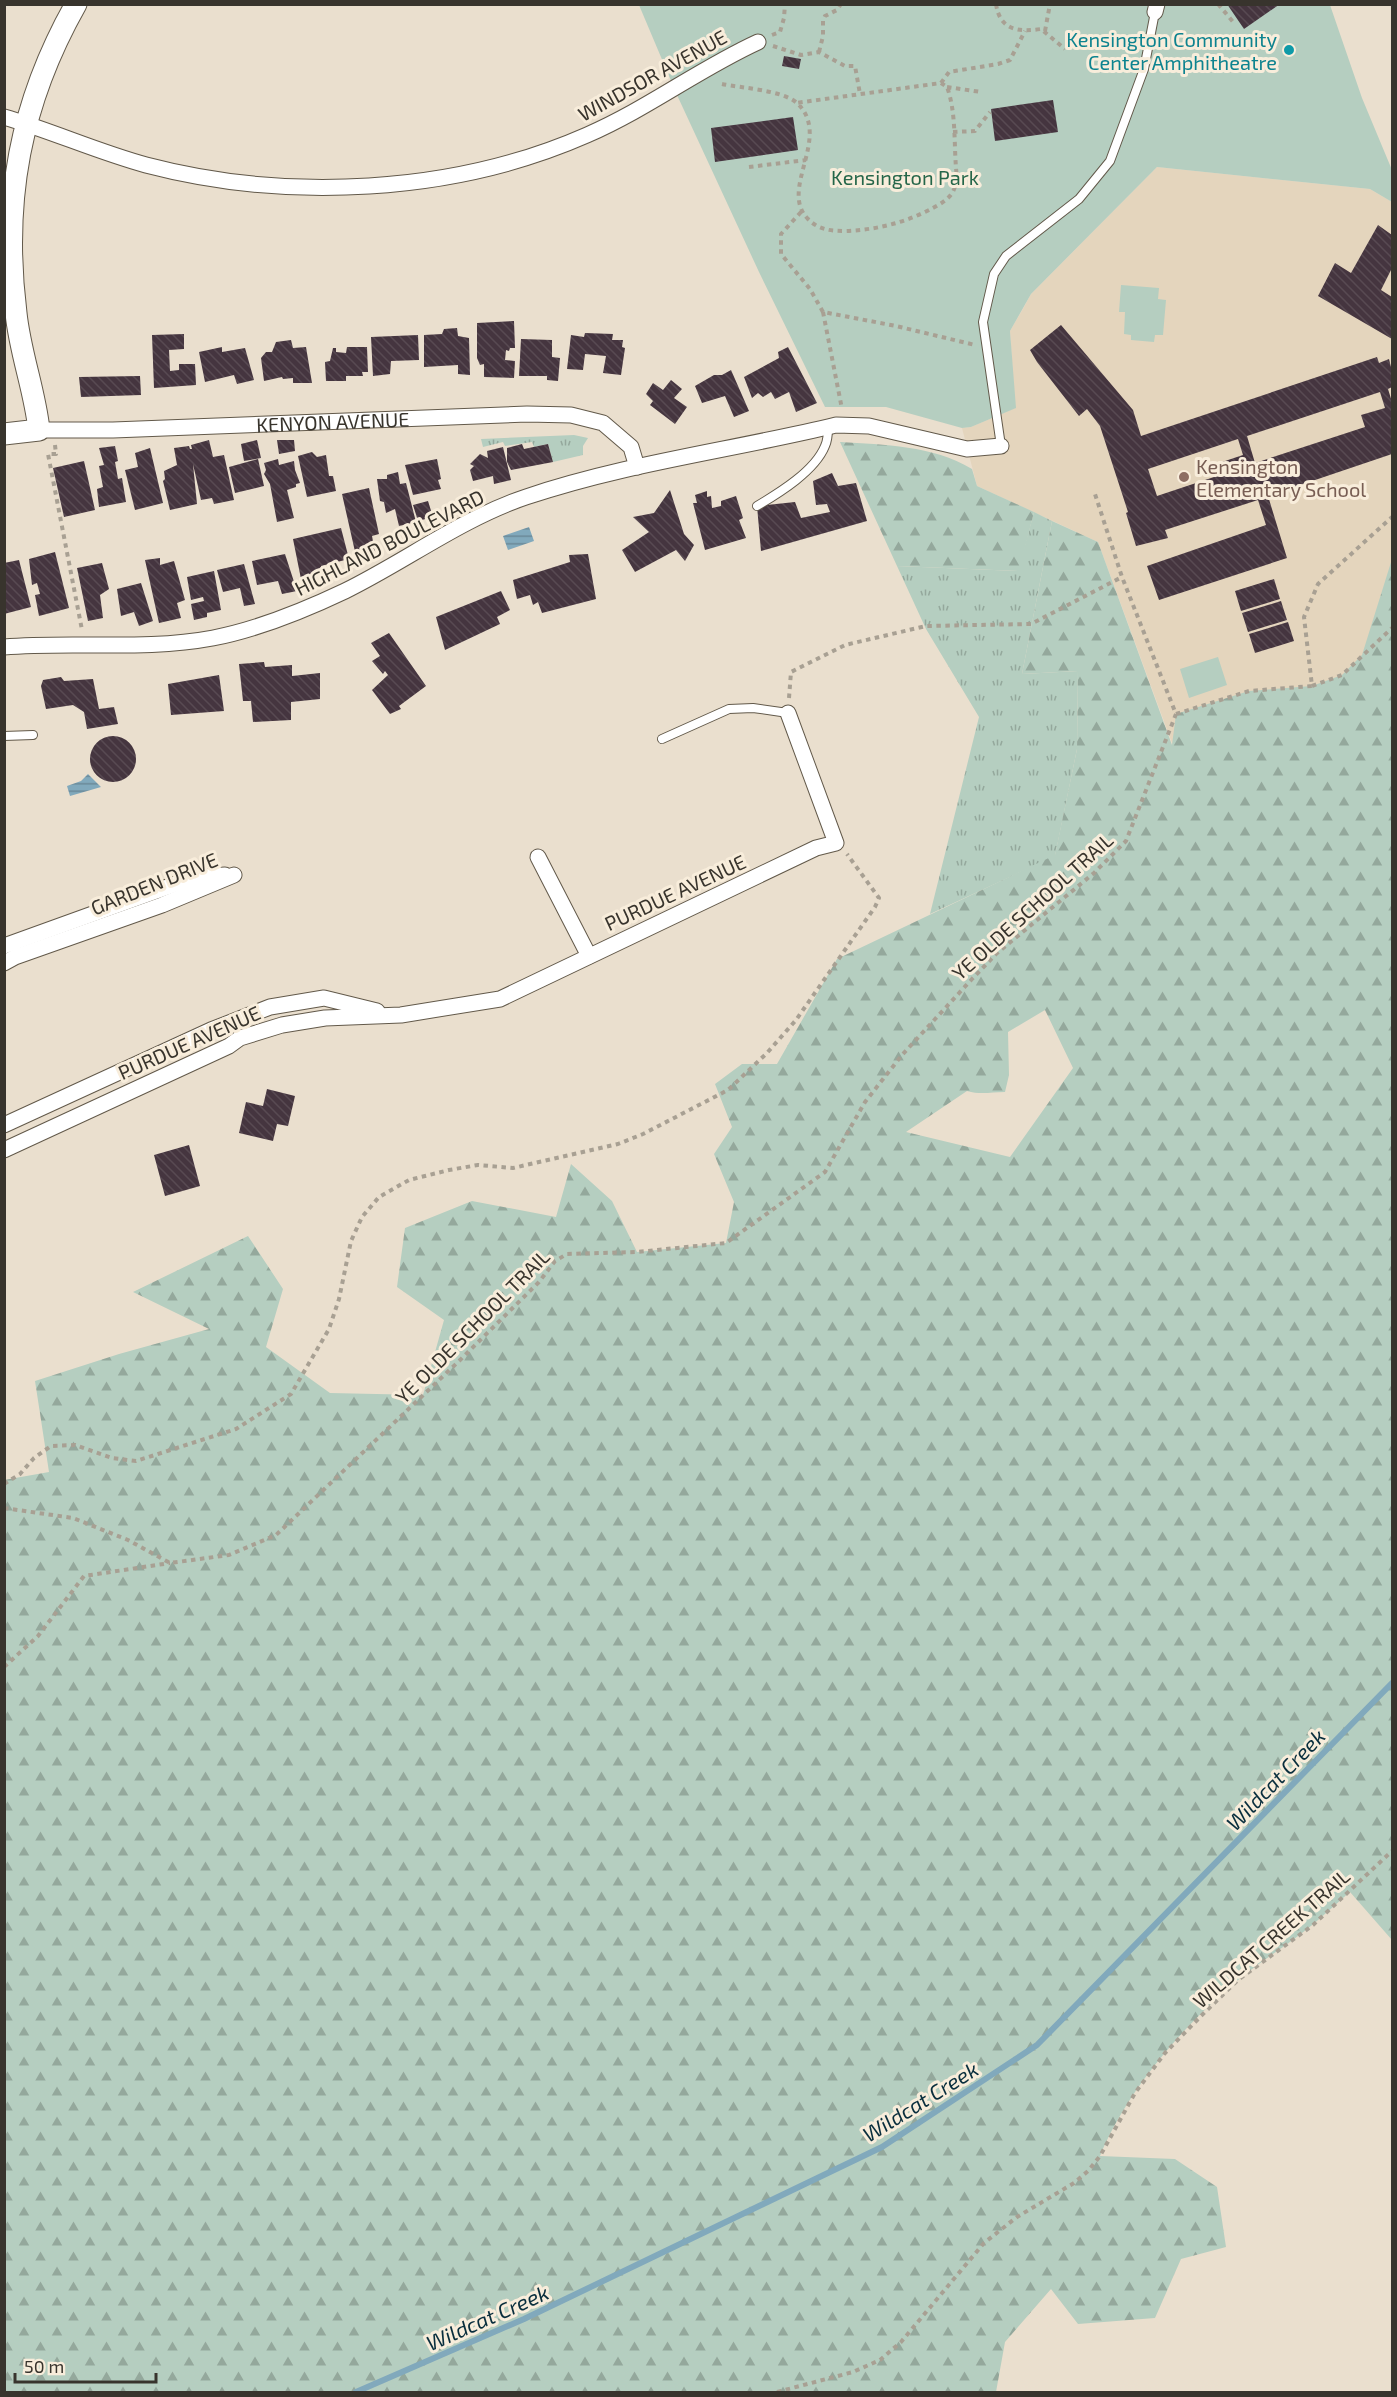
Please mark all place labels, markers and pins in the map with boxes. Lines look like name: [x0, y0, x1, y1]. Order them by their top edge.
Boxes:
place label: Kensington Community Center Amphitheatre: [1066, 27, 1277, 74]
marker: Kensington Community Center Amphitheatre: [1282, 43, 1296, 57]
place label: Kensington Elementary School: [1196, 454, 1366, 501]
marker: Kensington Elementary School: [1177, 470, 1191, 484]

